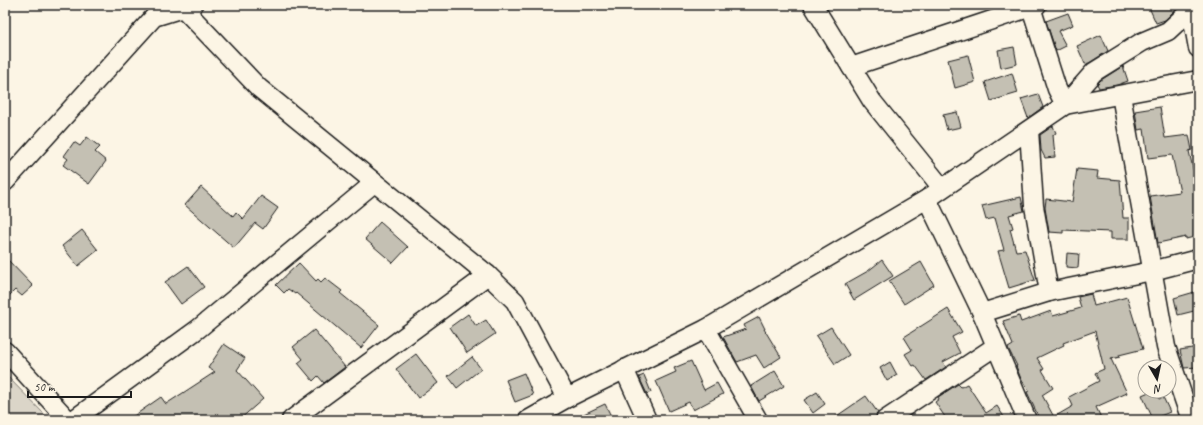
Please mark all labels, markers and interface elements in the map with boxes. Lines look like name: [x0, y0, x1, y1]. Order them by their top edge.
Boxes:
north arrow: [1137, 359, 1177, 399]
scale bar: [28, 373, 131, 399]
text: 50 m: [34, 379, 56, 395]
text: N: [1152, 381, 1163, 397]

